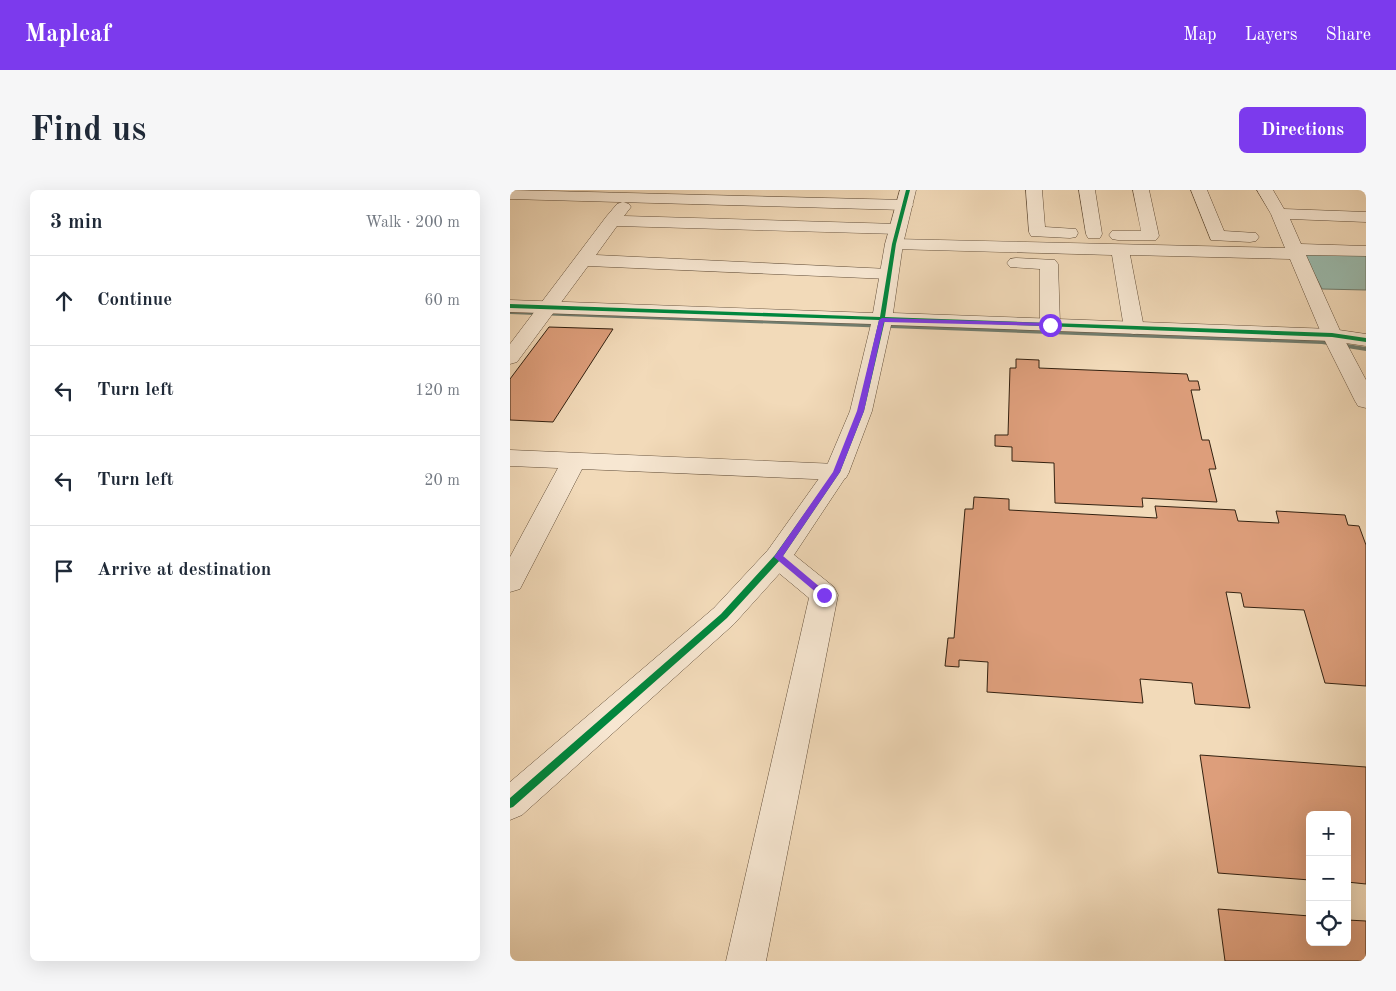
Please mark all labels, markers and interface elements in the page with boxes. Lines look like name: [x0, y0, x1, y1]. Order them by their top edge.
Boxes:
text: Mapleaf: [25, 23, 111, 47]
text: Map: [1183, 26, 1217, 44]
text: Layers: [1245, 26, 1297, 44]
text: Share: [1325, 26, 1371, 44]
button: Directions: [1239, 107, 1366, 153]
text: Find us: [30, 113, 146, 148]
text: 3 min: [50, 212, 103, 233]
text: Walk · 200 m: [365, 215, 460, 231]
icon: ahead: [50, 287, 78, 315]
text: Continue: [97, 291, 172, 310]
text: 60 m: [424, 293, 460, 309]
route start: [1039, 314, 1062, 337]
icon: left: [50, 377, 78, 405]
text: Turn left: [97, 381, 174, 400]
text: 120 m: [415, 383, 460, 399]
icon: left: [50, 467, 78, 495]
text: Turn left: [97, 471, 174, 490]
text: 20 m: [424, 473, 460, 489]
icon: arrive: [50, 557, 78, 585]
text: Arrive at destination: [97, 561, 271, 580]
route end: [813, 584, 836, 607]
map controls: [1306, 811, 1351, 946]
button: +: [1306, 811, 1351, 856]
button: −: [1306, 856, 1351, 901]
button: locate: [1306, 901, 1351, 946]

